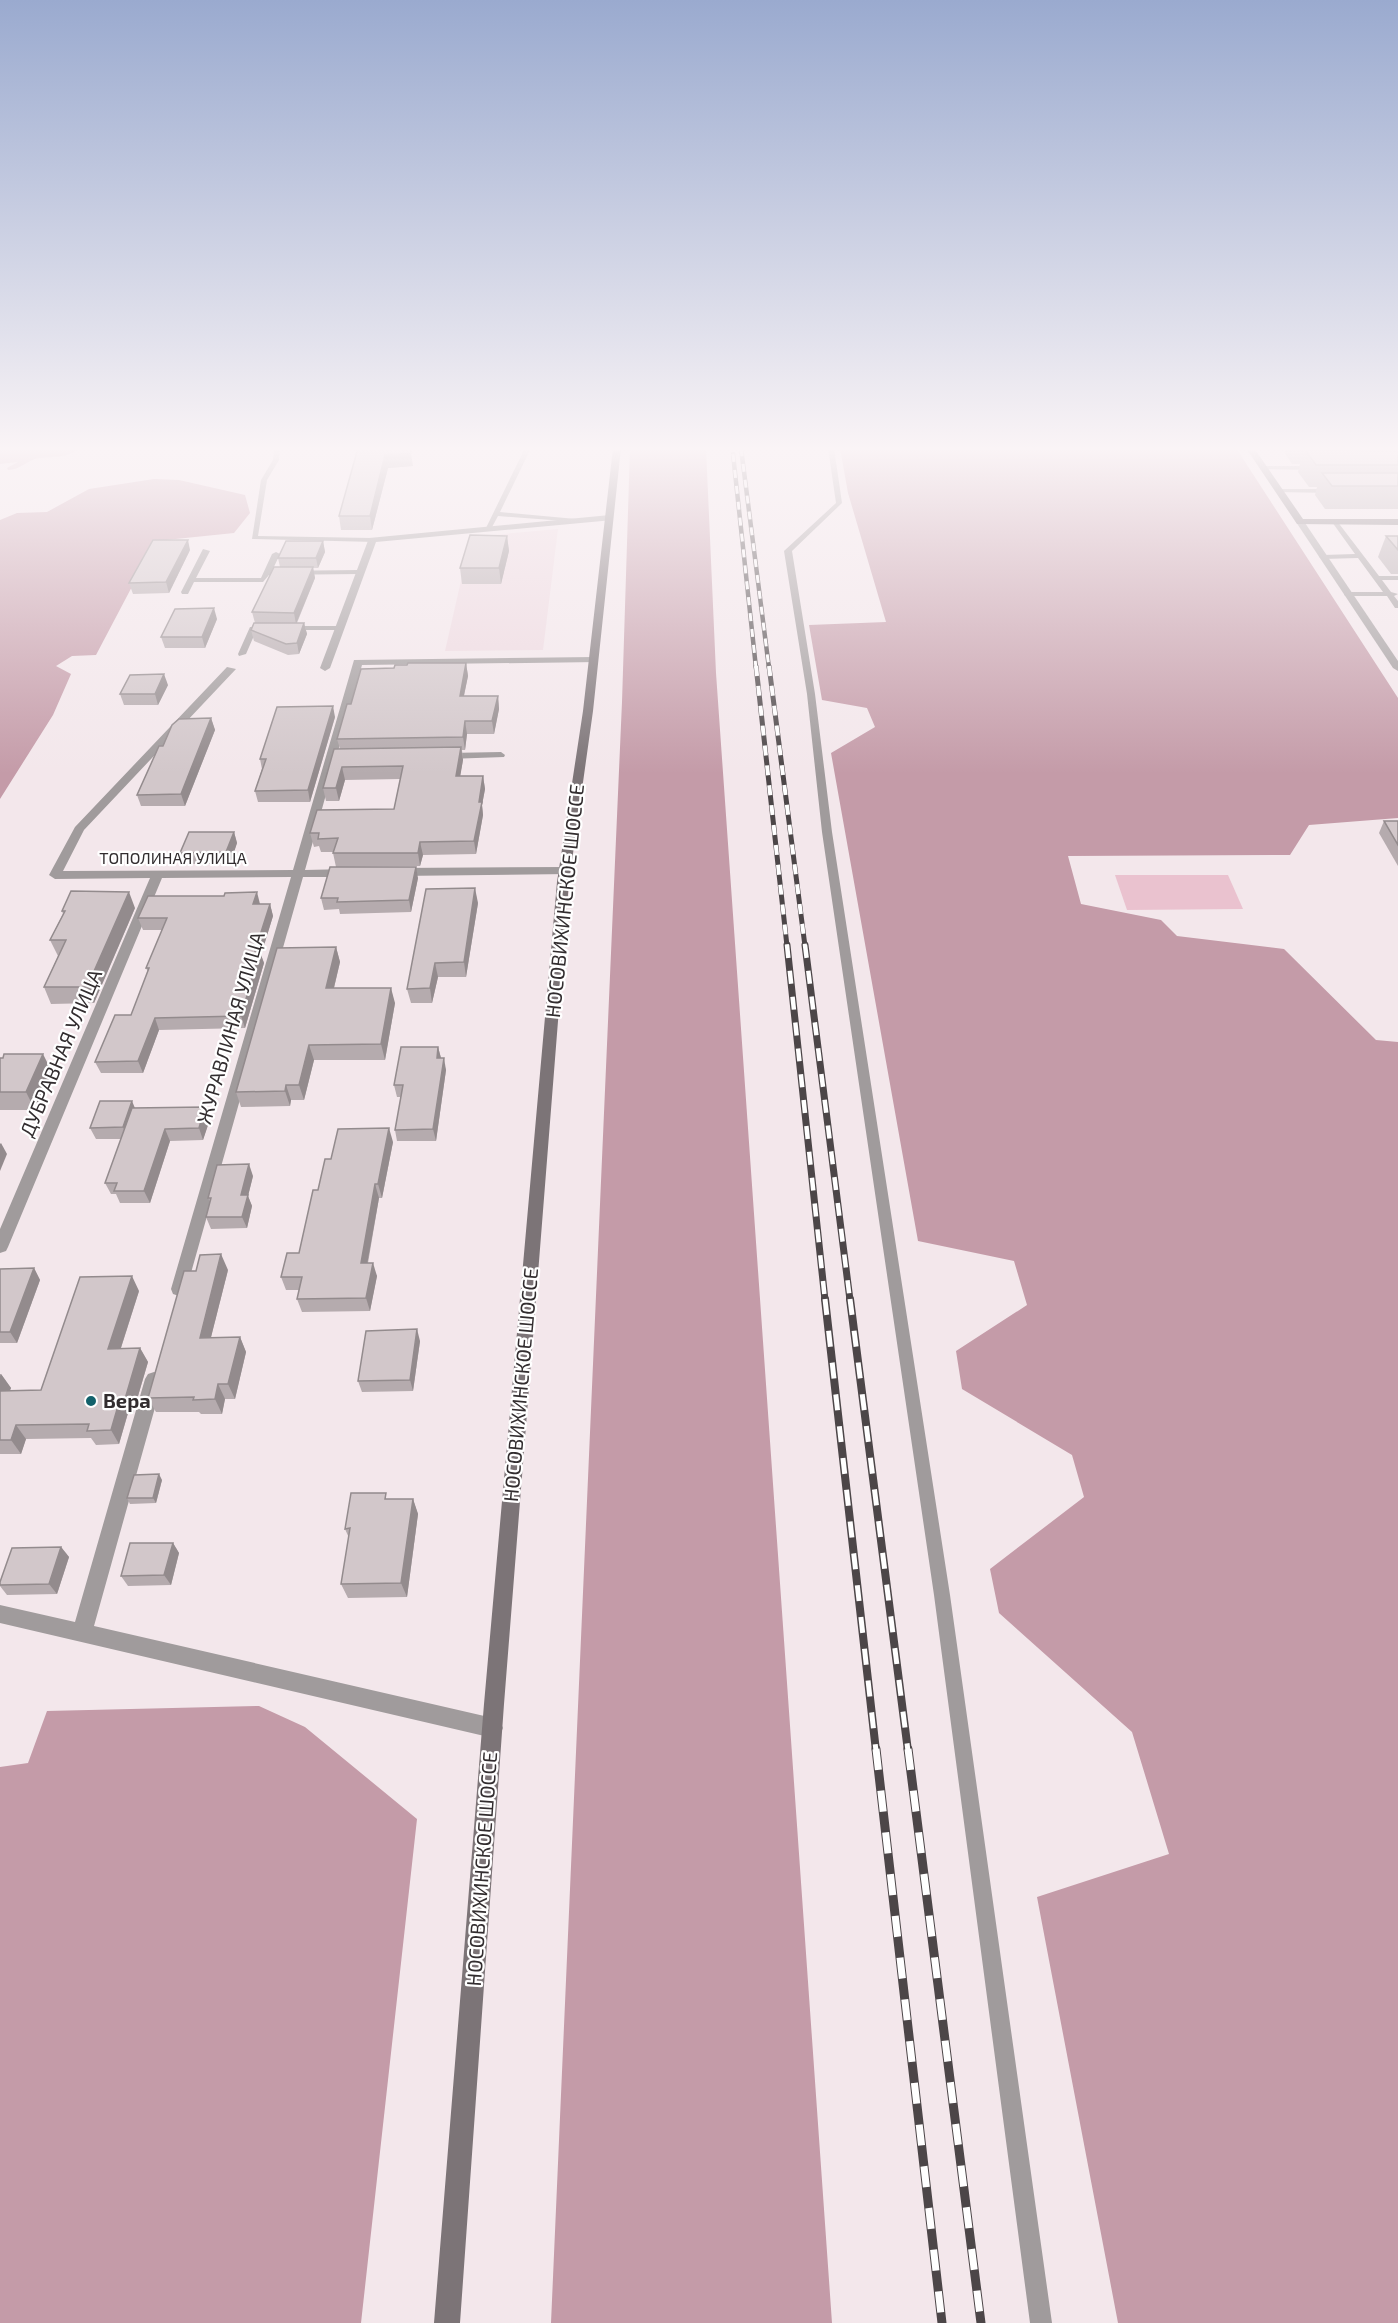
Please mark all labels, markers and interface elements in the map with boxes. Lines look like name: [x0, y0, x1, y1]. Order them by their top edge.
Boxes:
street label: НОСОВИХИНСКОЕ ШОССЕ: [540, 783, 588, 1019]
street label: ТОПОЛИНАЯ УЛИЦА: [99, 848, 247, 867]
street label: ЖУРАВЛИНАЯ УЛИЦА: [191, 928, 269, 1127]
street label: ДУБРАВНАЯ УЛИЦА: [14, 965, 106, 1140]
street label: НОСОВИХИНСКОЕ ШОССЕ: [498, 1267, 542, 1503]
place label: Вера: [103, 1388, 151, 1412]
marker: Вера: [84, 1394, 98, 1408]
street label: НОСОВИХИНСКОЕ ШОССЕ: [461, 1751, 501, 1987]

